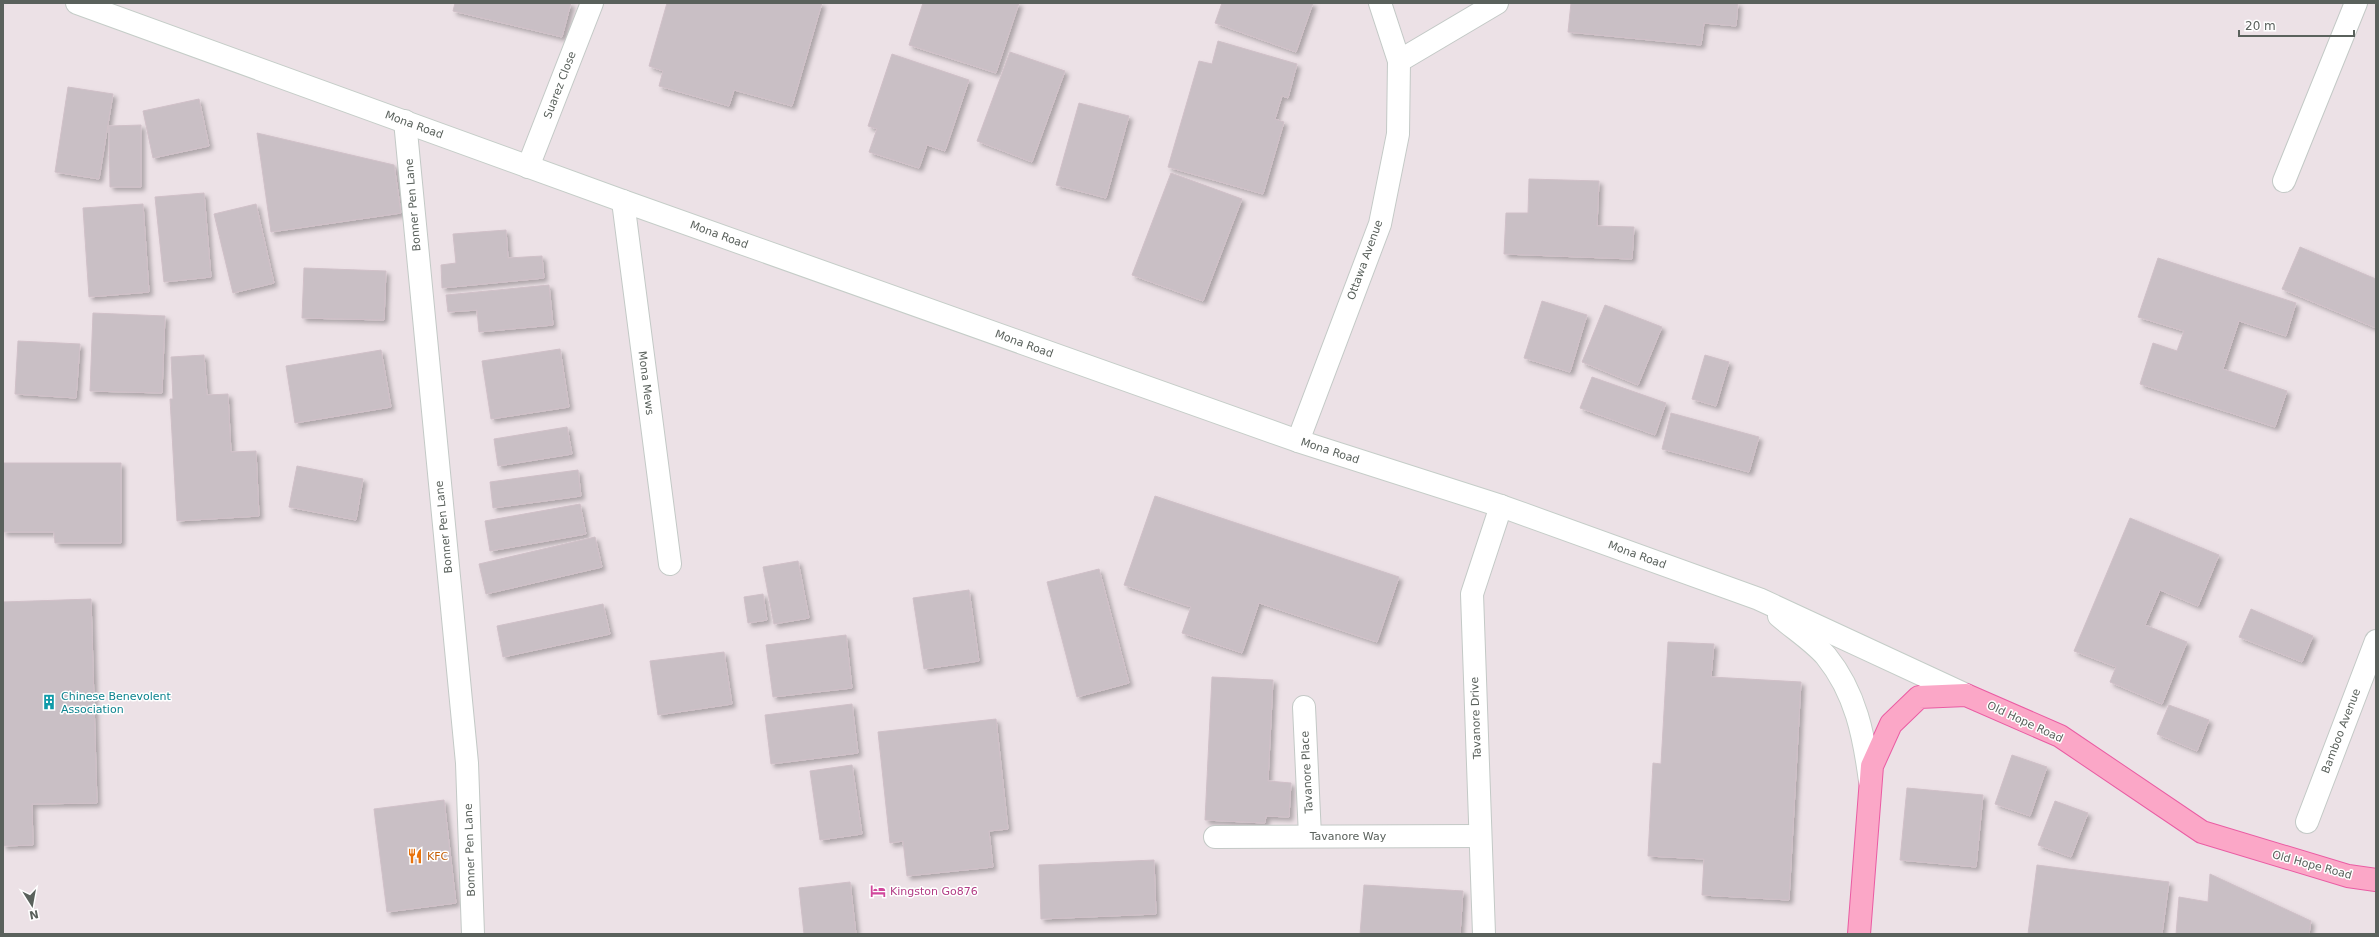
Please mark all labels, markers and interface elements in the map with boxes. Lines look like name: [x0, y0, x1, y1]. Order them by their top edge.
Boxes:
scale bar: [2239, 12, 2354, 38]
text: 20 m: [2245, 19, 2276, 33]
street label: Suarez Close: [541, 49, 579, 120]
street label: Mona Road: [383, 108, 445, 142]
street label: Bonner Pen Lane: [402, 158, 424, 252]
street label: Mona Road: [688, 218, 750, 252]
street label: Ottawa Avenue: [1345, 218, 1386, 302]
street label: Mona Road: [993, 327, 1055, 361]
street label: Mona Mews: [636, 350, 656, 416]
street label: Mona Road: [1299, 435, 1361, 467]
street label: Bonner Pen Lane: [433, 480, 455, 574]
street label: Mona Road: [1606, 538, 1668, 572]
street label: Tavanore Drive: [1468, 676, 1484, 760]
street label: Bamboo Avenue: [2319, 687, 2363, 775]
place label: Chinese Benevolent Association: [61, 690, 172, 716]
building icon: Chinese Benevolent Association: [40, 693, 58, 711]
street label: Old Hope Road: [1985, 699, 2065, 745]
street label: Tavanore Place: [1298, 730, 1316, 814]
street label: Bonner Pen Lane: [462, 803, 478, 897]
street label: Tavanore Way: [1309, 830, 1387, 843]
restaurant icon: KFC: [406, 847, 424, 865]
street label: Old Hope Road: [2271, 848, 2353, 882]
place label: KFC: [427, 850, 449, 863]
hotel icon: Kingston Go876: [869, 882, 887, 900]
north arrow: [12, 885, 52, 925]
place label: Kingston Go876: [890, 885, 978, 898]
text: N: [28, 907, 40, 922]

